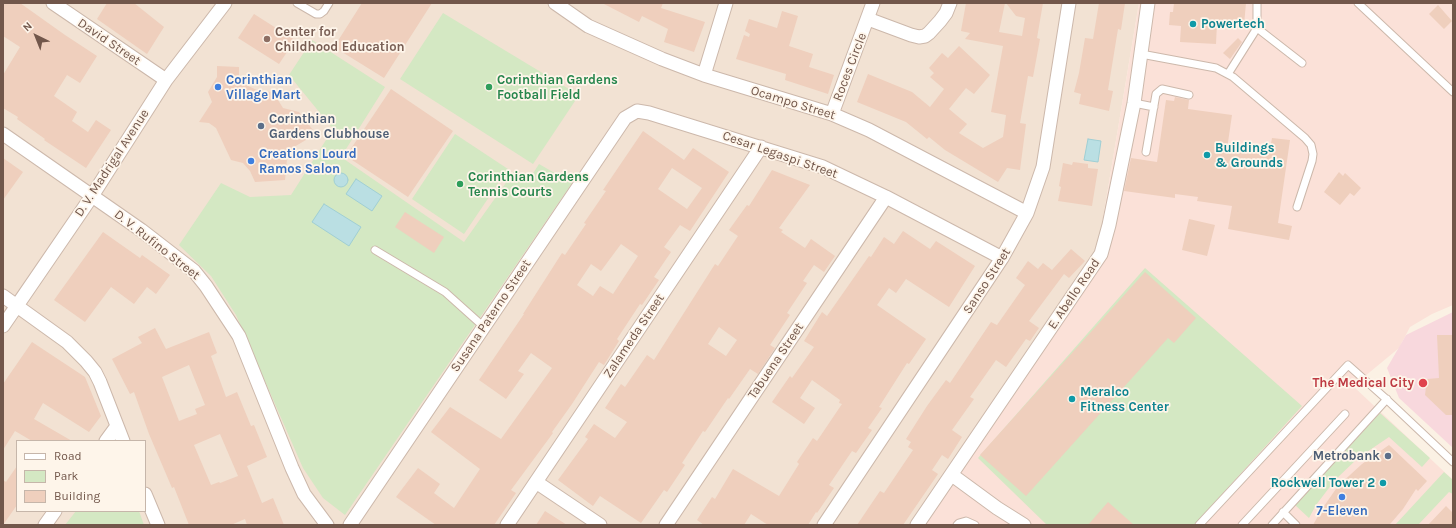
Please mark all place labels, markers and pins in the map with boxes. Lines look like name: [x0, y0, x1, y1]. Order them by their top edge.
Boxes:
place label: Powertech: [1201, 16, 1265, 32]
marker: Powertech: [1188, 19, 1198, 29]
place label: Center for Childhood Education: [275, 24, 405, 55]
marker: Center for Childhood Education: [262, 34, 272, 44]
place label: Corinthian Village Mart: [226, 72, 301, 103]
place label: Corinthian Gardens Football Field: [497, 72, 618, 103]
marker: Corinthian Village Mart: [213, 82, 223, 92]
marker: Corinthian Gardens Football Field: [484, 82, 494, 92]
place label: Corinthian Gardens Clubhouse: [269, 111, 389, 142]
marker: Corinthian Gardens Clubhouse: [256, 121, 266, 131]
place label: Buildings & Grounds: [1215, 140, 1283, 171]
place label: Creations Lourd Ramos Salon: [259, 146, 357, 177]
marker: Buildings & Grounds: [1202, 150, 1212, 160]
marker: Creations Lourd Ramos Salon: [246, 156, 256, 166]
place label: Corinthian Gardens Tennis Courts: [468, 169, 589, 200]
marker: Corinthian Gardens Tennis Courts: [455, 179, 465, 189]
place label: The Medical City: [1312, 375, 1414, 391]
marker: The Medical City: [1417, 377, 1429, 389]
place label: Meralco Fitness Center: [1080, 384, 1169, 415]
marker: Meralco Fitness Center: [1067, 394, 1077, 404]
place label: Metrobank: [1313, 448, 1380, 464]
marker: Metrobank: [1383, 451, 1393, 461]
place label: Rockwell Tower 2: [1271, 475, 1375, 491]
marker: Rockwell Tower 2: [1378, 478, 1388, 488]
marker: 7-Eleven: [1337, 492, 1347, 502]
place label: 7-Eleven: [1316, 503, 1368, 519]

